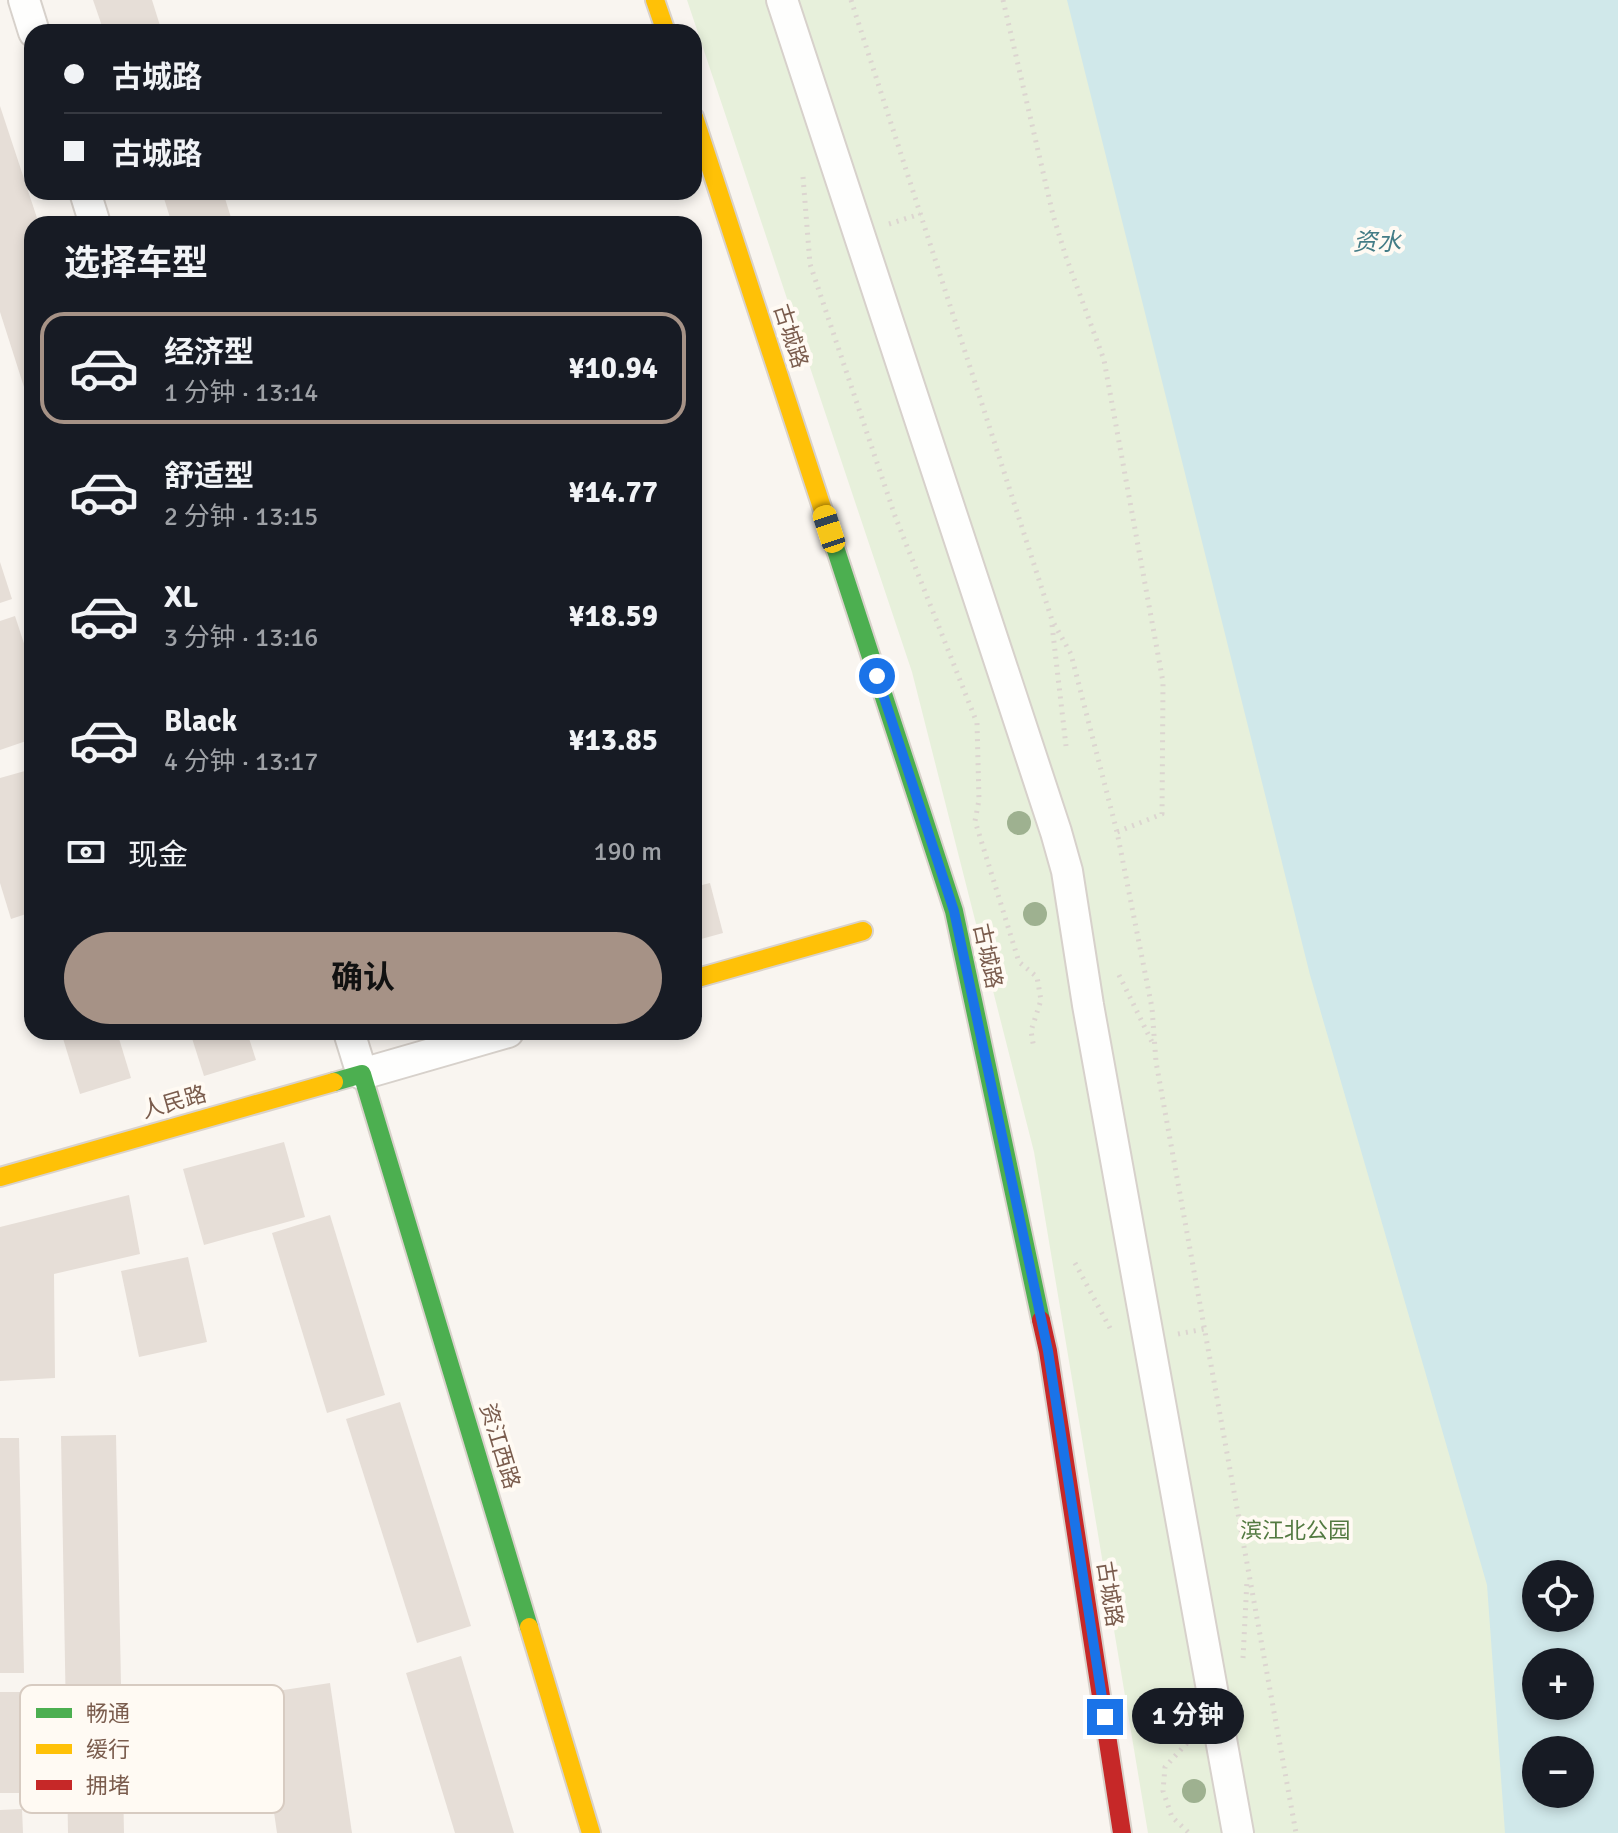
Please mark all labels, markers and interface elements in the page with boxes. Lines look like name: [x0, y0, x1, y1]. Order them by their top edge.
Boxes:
text: 古城路: [112, 59, 202, 96]
text: 古城路: [112, 136, 202, 173]
water label: 资水: [1353, 227, 1402, 257]
text: 选择车型: [64, 241, 208, 286]
street label: 古城路: [768, 300, 814, 372]
icon: car: [68, 332, 140, 404]
text: 经济型: [164, 334, 254, 371]
text: ¥10.94: [568, 350, 658, 387]
text: 1 分钟 · 13:14: [164, 377, 318, 409]
icon: car: [68, 456, 140, 528]
text: 舒适型: [164, 458, 254, 495]
text: ¥14.77: [568, 474, 658, 511]
text: 2 分钟 · 13:15: [164, 501, 318, 533]
car: [810, 502, 848, 556]
text: XL: [164, 579, 198, 616]
icon: car: [68, 580, 140, 652]
text: ¥18.59: [568, 598, 658, 635]
text: 3 分钟 · 13:16: [164, 622, 318, 654]
route start: [859, 658, 895, 694]
text: Black: [164, 703, 237, 740]
icon: car: [68, 704, 140, 776]
text: ¥13.85: [568, 722, 658, 759]
text: 4 分钟 · 13:17: [164, 746, 318, 778]
icon: cash: [64, 830, 108, 874]
text: 190 m: [593, 836, 662, 868]
text: 现金: [128, 837, 188, 874]
street label: 古城路: [968, 921, 1008, 991]
button: 确认: [64, 932, 662, 1024]
street label: 人民路: [139, 1080, 209, 1124]
street label: 资江西路: [474, 1400, 526, 1492]
park label: 滨江北公园: [1240, 1517, 1350, 1544]
street label: 古城路: [1092, 1559, 1128, 1629]
map controls: [1522, 1560, 1594, 1808]
button: locate: [1522, 1560, 1594, 1632]
button: +: [1522, 1648, 1594, 1720]
legend: [20, 1685, 284, 1813]
callout: 1 分钟: [1133, 1689, 1245, 1745]
route end: [1087, 1699, 1123, 1735]
text: 畅通: [86, 1700, 130, 1727]
text: 1 分钟: [1152, 1700, 1224, 1732]
text: 缓行: [86, 1736, 130, 1763]
button: −: [1522, 1736, 1594, 1808]
text: 拥堵: [86, 1772, 130, 1799]

